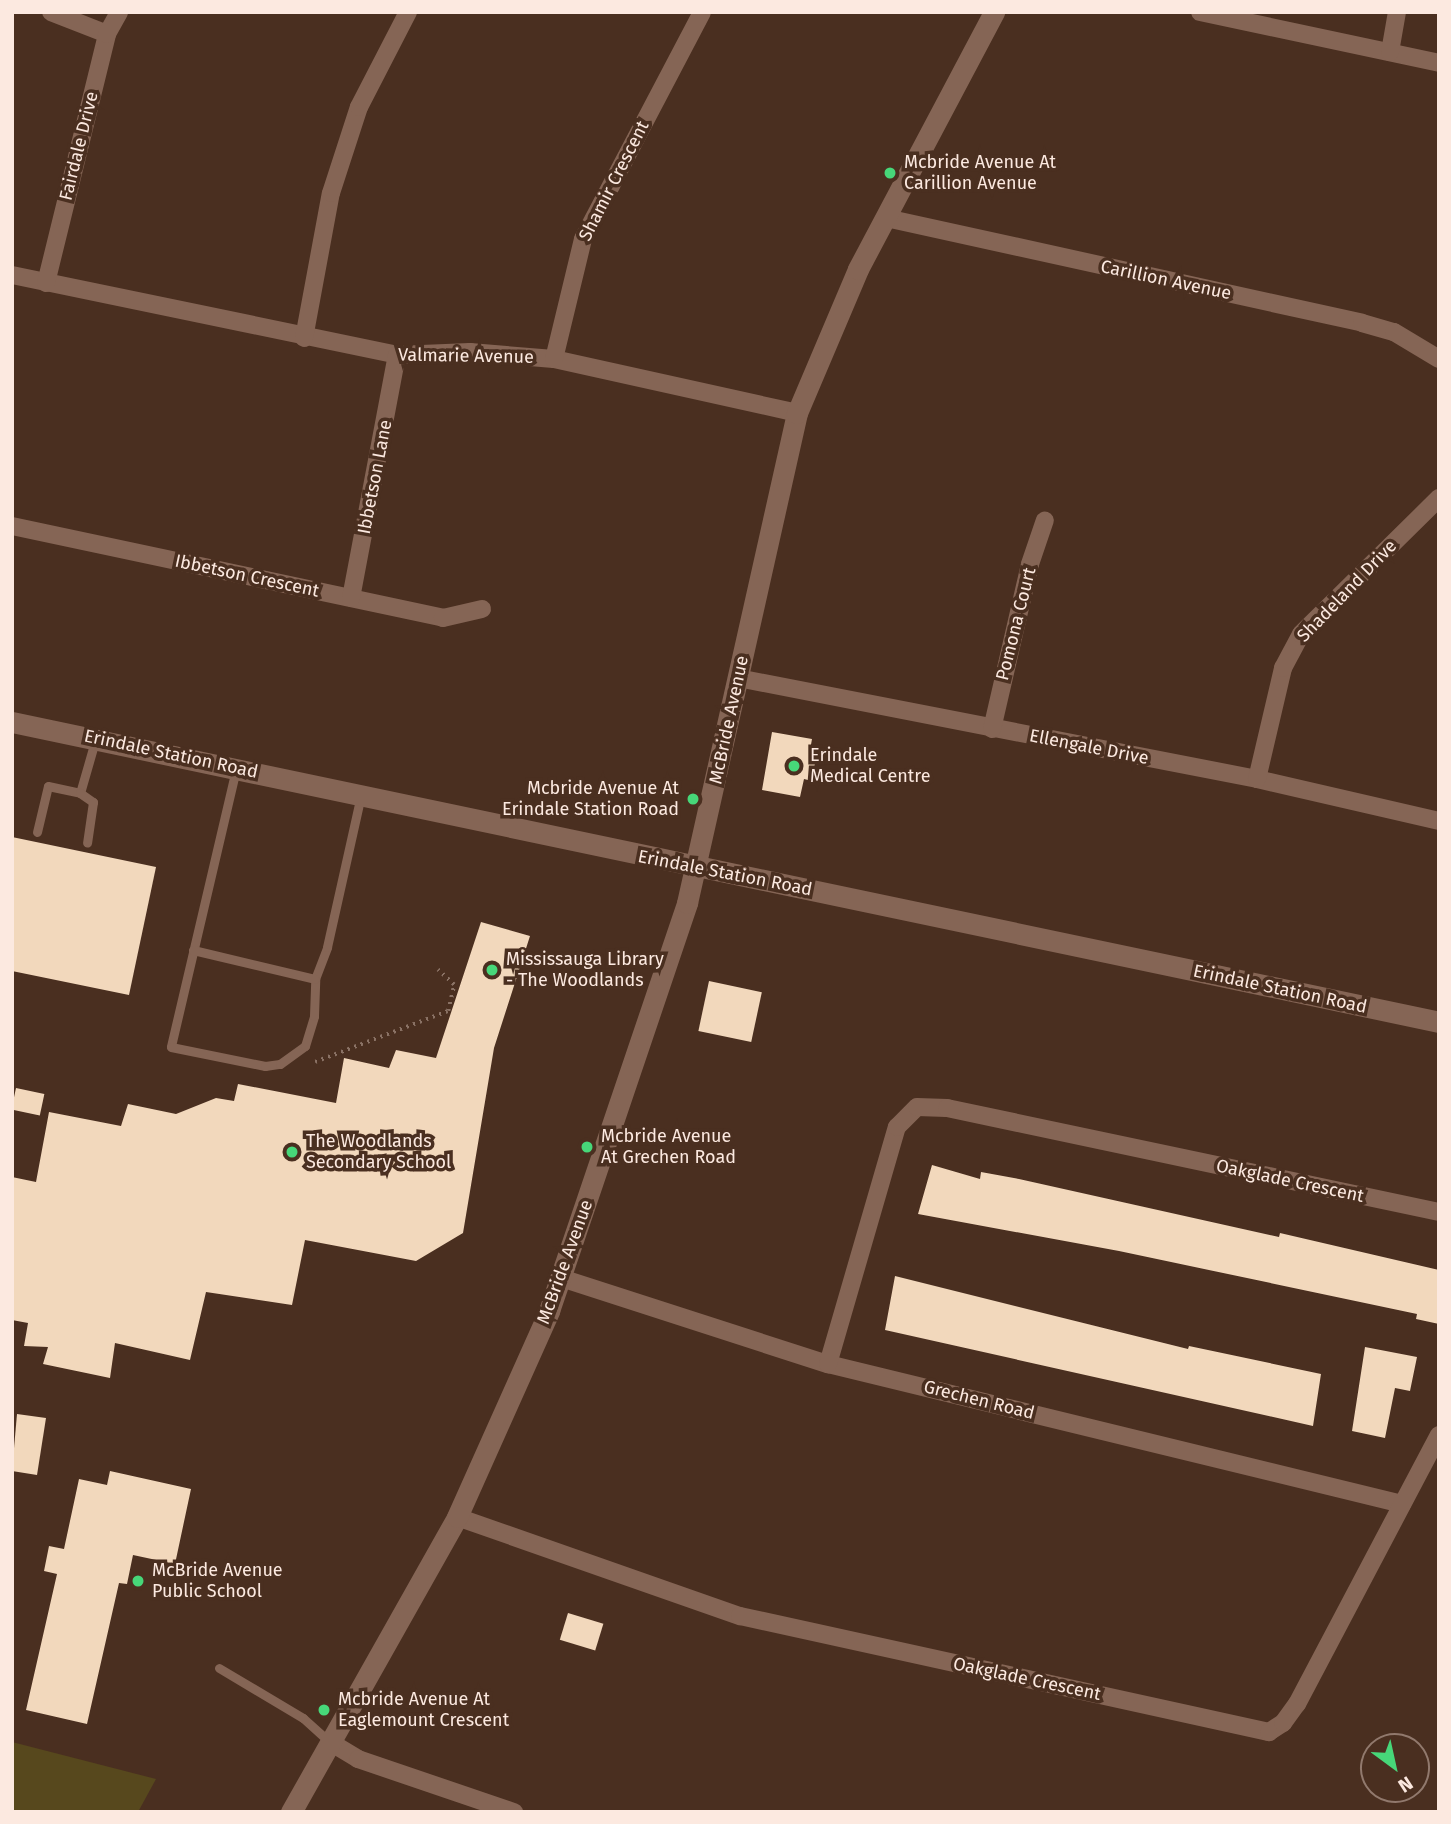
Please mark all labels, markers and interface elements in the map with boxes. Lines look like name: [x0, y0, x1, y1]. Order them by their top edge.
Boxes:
street label: Fairdale Drive: [55, 89, 103, 203]
street label: Shamir Crescent: [574, 117, 654, 245]
place label: Mcbride Avenue At Carillion Avenue: [904, 152, 1056, 194]
marker: Mcbride Avenue At Carillion Avenue: [882, 165, 898, 181]
street label: Carillion Avenue: [1099, 256, 1233, 304]
street label: Valmarie Avenue: [398, 344, 534, 368]
street label: Ibbetson Lane: [353, 418, 397, 536]
street label: Shadeland Drive: [1293, 535, 1401, 647]
street label: Ibbetson Crescent: [173, 550, 321, 602]
street label: Pomona Court: [992, 565, 1040, 683]
street label: McBride Avenue: [705, 654, 753, 786]
street label: Erindale Station Road: [82, 725, 260, 783]
street label: Ellengale Drive: [1028, 725, 1150, 769]
place label: Erindale Medical Centre: [810, 745, 931, 788]
marker: Erindale Medical Centre: [784, 756, 804, 776]
place label: Mcbride Avenue At Erindale Station Road: [502, 778, 679, 820]
marker: Mcbride Avenue At Erindale Station Road: [685, 791, 701, 807]
street label: Erindale Station Road: [636, 846, 814, 900]
place label: Mississauga Library - The Woodlands: [506, 949, 664, 992]
street label: Erindale Station Road: [1191, 960, 1369, 1018]
marker: Mississauga Library - The Woodlands: [484, 962, 500, 978]
place label: Mcbride Avenue At Grechen Road: [601, 1126, 736, 1168]
place label: The Woodlands Secondary School: [306, 1131, 451, 1174]
marker: Mcbride Avenue At Grechen Road: [579, 1139, 595, 1155]
marker: The Woodlands Secondary School: [284, 1144, 300, 1160]
street label: Oakglade Crescent: [1214, 1155, 1366, 1207]
street label: McBride Avenue: [533, 1197, 597, 1327]
street label: Grechen Road: [921, 1376, 1037, 1424]
place label: McBride Avenue Public School: [152, 1560, 283, 1602]
marker: McBride Avenue Public School: [130, 1573, 146, 1589]
street label: Oakglade Crescent: [951, 1653, 1103, 1705]
place label: Mcbride Avenue At Eaglemount Crescent: [338, 1689, 509, 1732]
marker: Mcbride Avenue At Eaglemount Crescent: [316, 1702, 332, 1718]
north arrow: [1360, 1733, 1430, 1803]
text: N: [1394, 1771, 1417, 1797]

